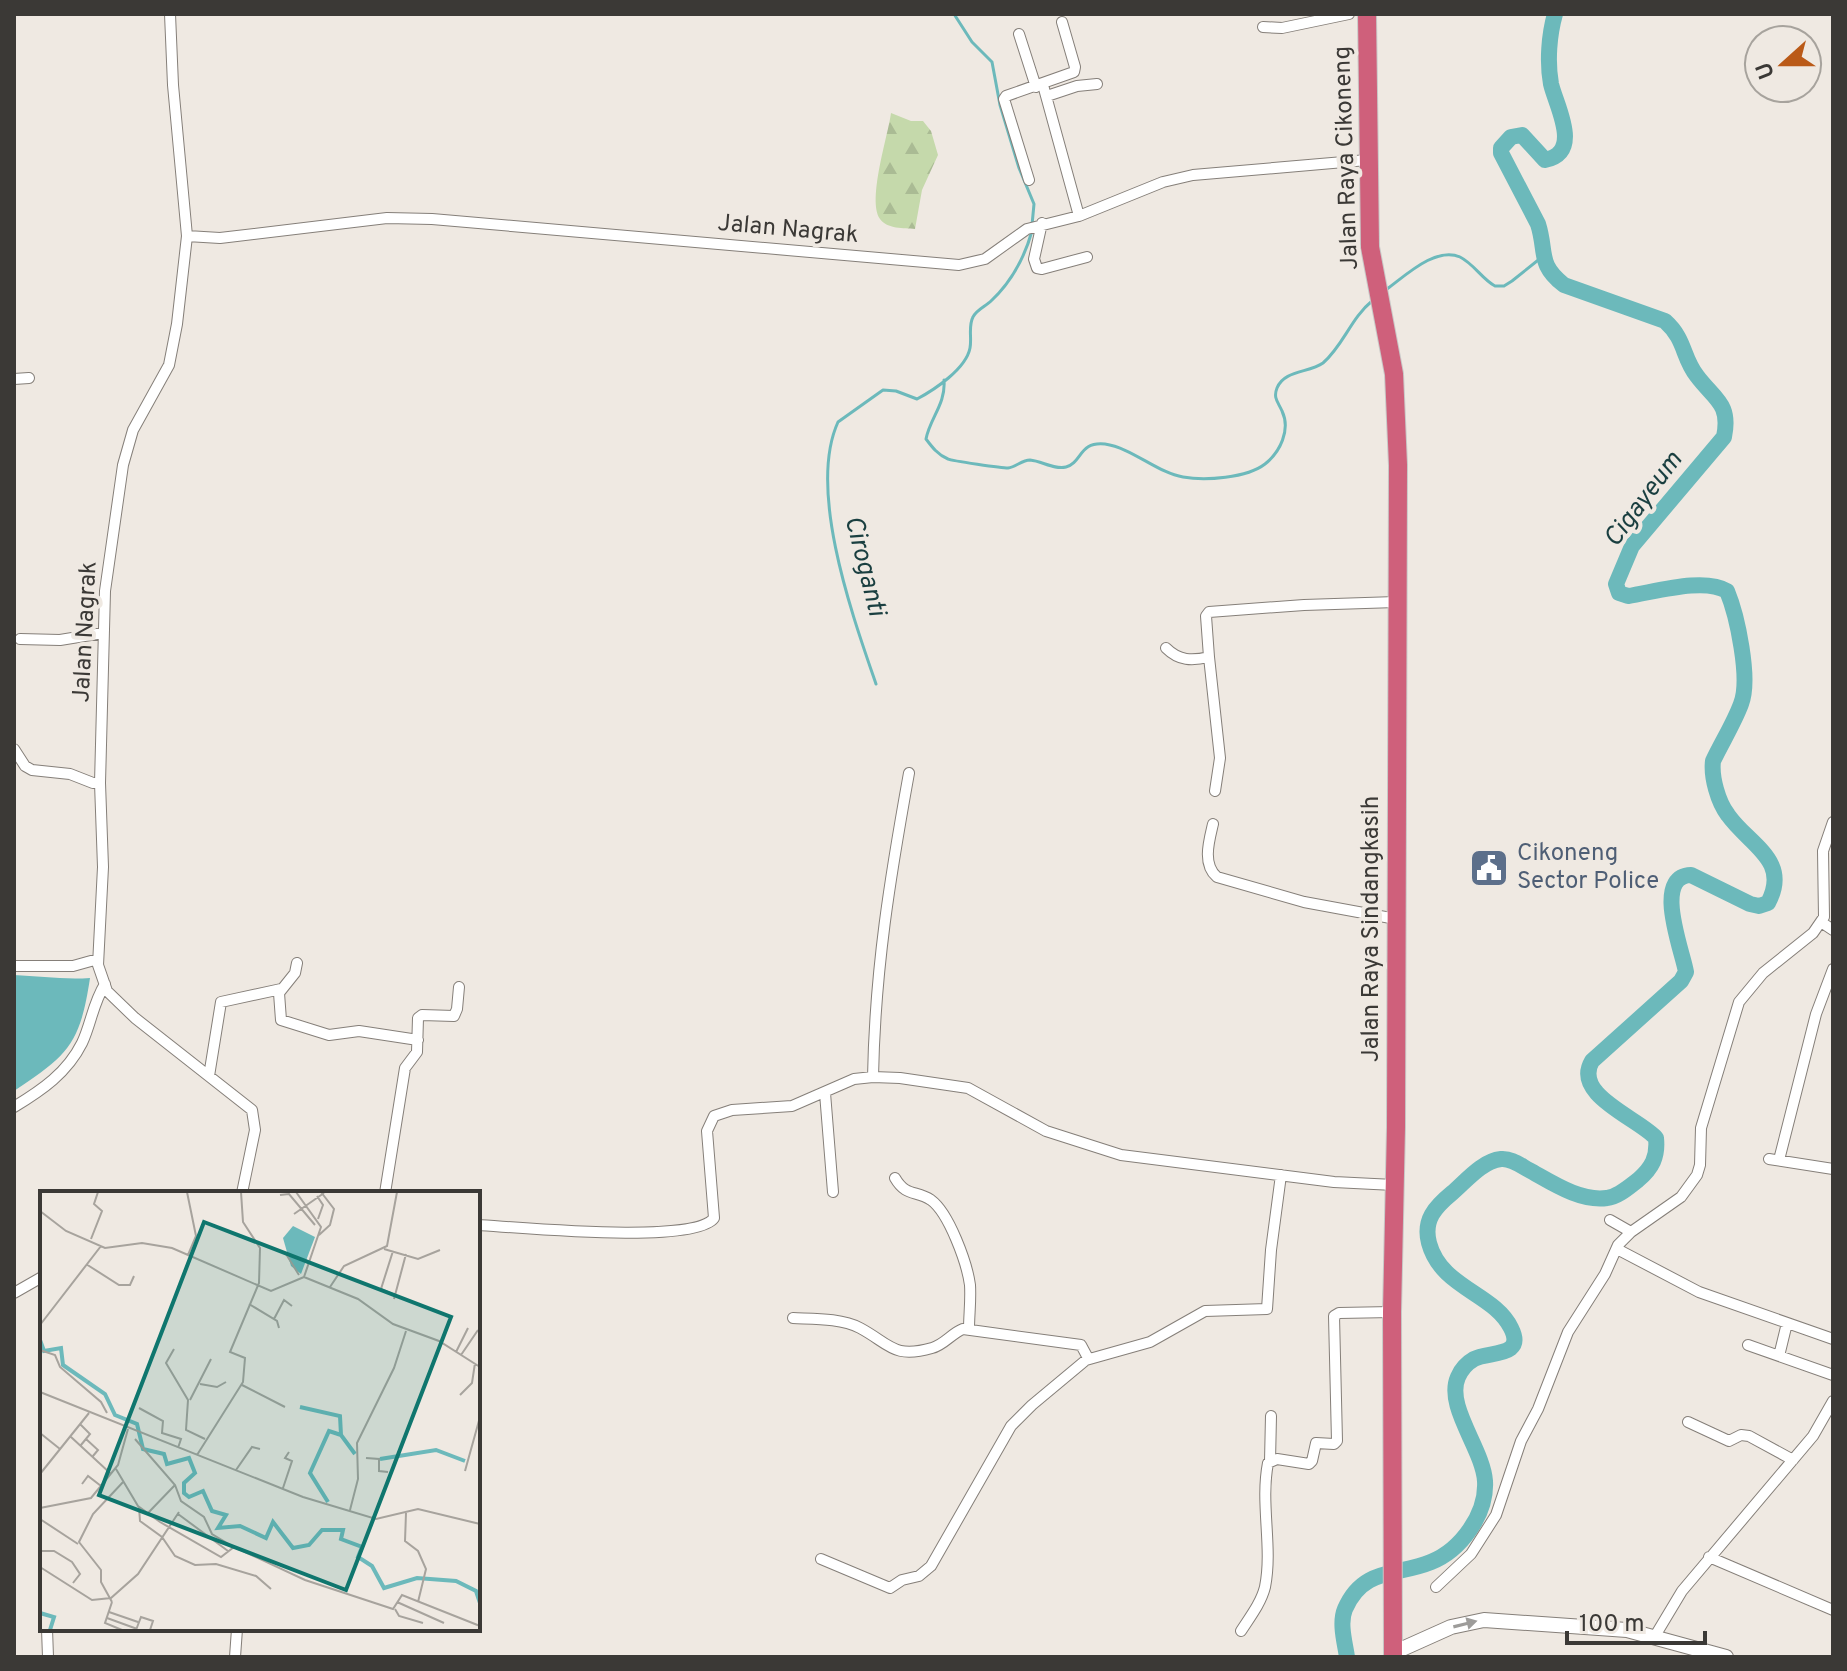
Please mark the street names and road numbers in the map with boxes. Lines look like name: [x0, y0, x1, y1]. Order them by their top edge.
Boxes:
street label: Jalan Raya Cikoneng: [1328, 45, 1366, 271]
street label: Jalan Nagrak: [716, 209, 860, 251]
street label: Jalan Nagrak: [67, 561, 105, 703]
street label: Jalan Raya Sindangkasih: [1357, 796, 1387, 1062]

